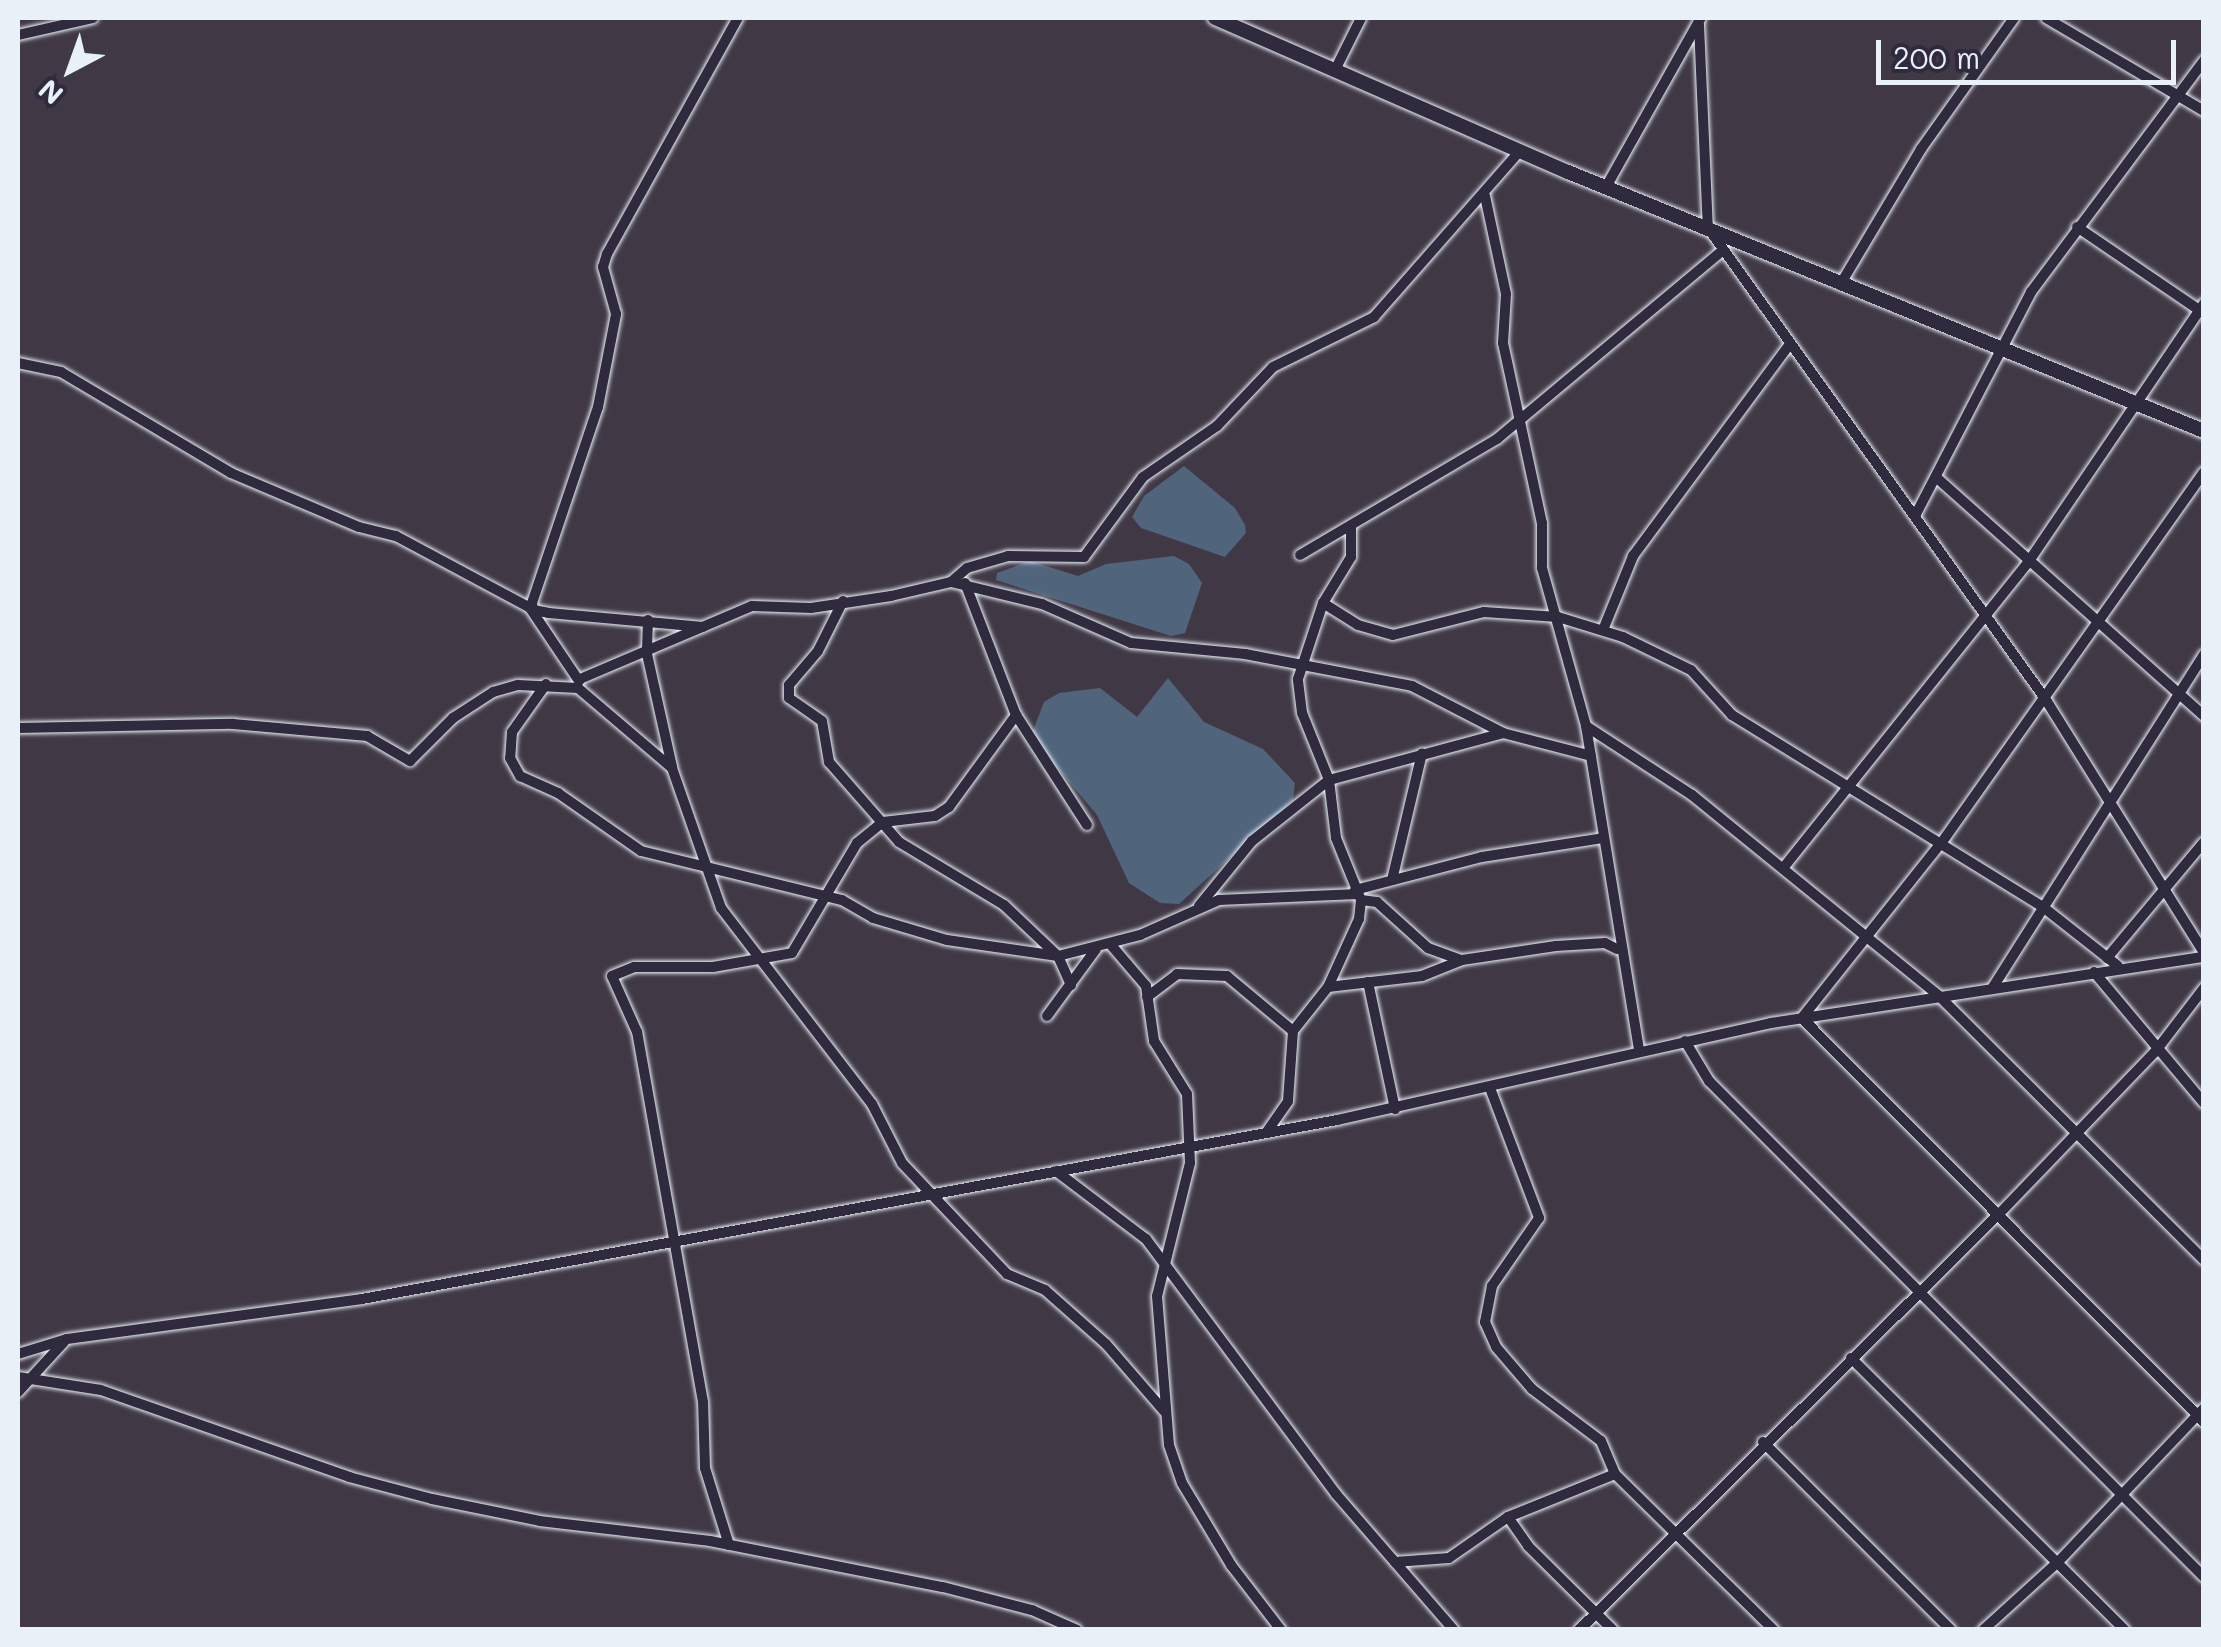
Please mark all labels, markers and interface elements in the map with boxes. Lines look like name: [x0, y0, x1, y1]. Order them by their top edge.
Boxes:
north arrow: [20, 20, 120, 120]
scale bar: [1881, 20, 2181, 82]
text: 200 m: [1893, 37, 1980, 77]
text: N: [30, 72, 70, 113]

